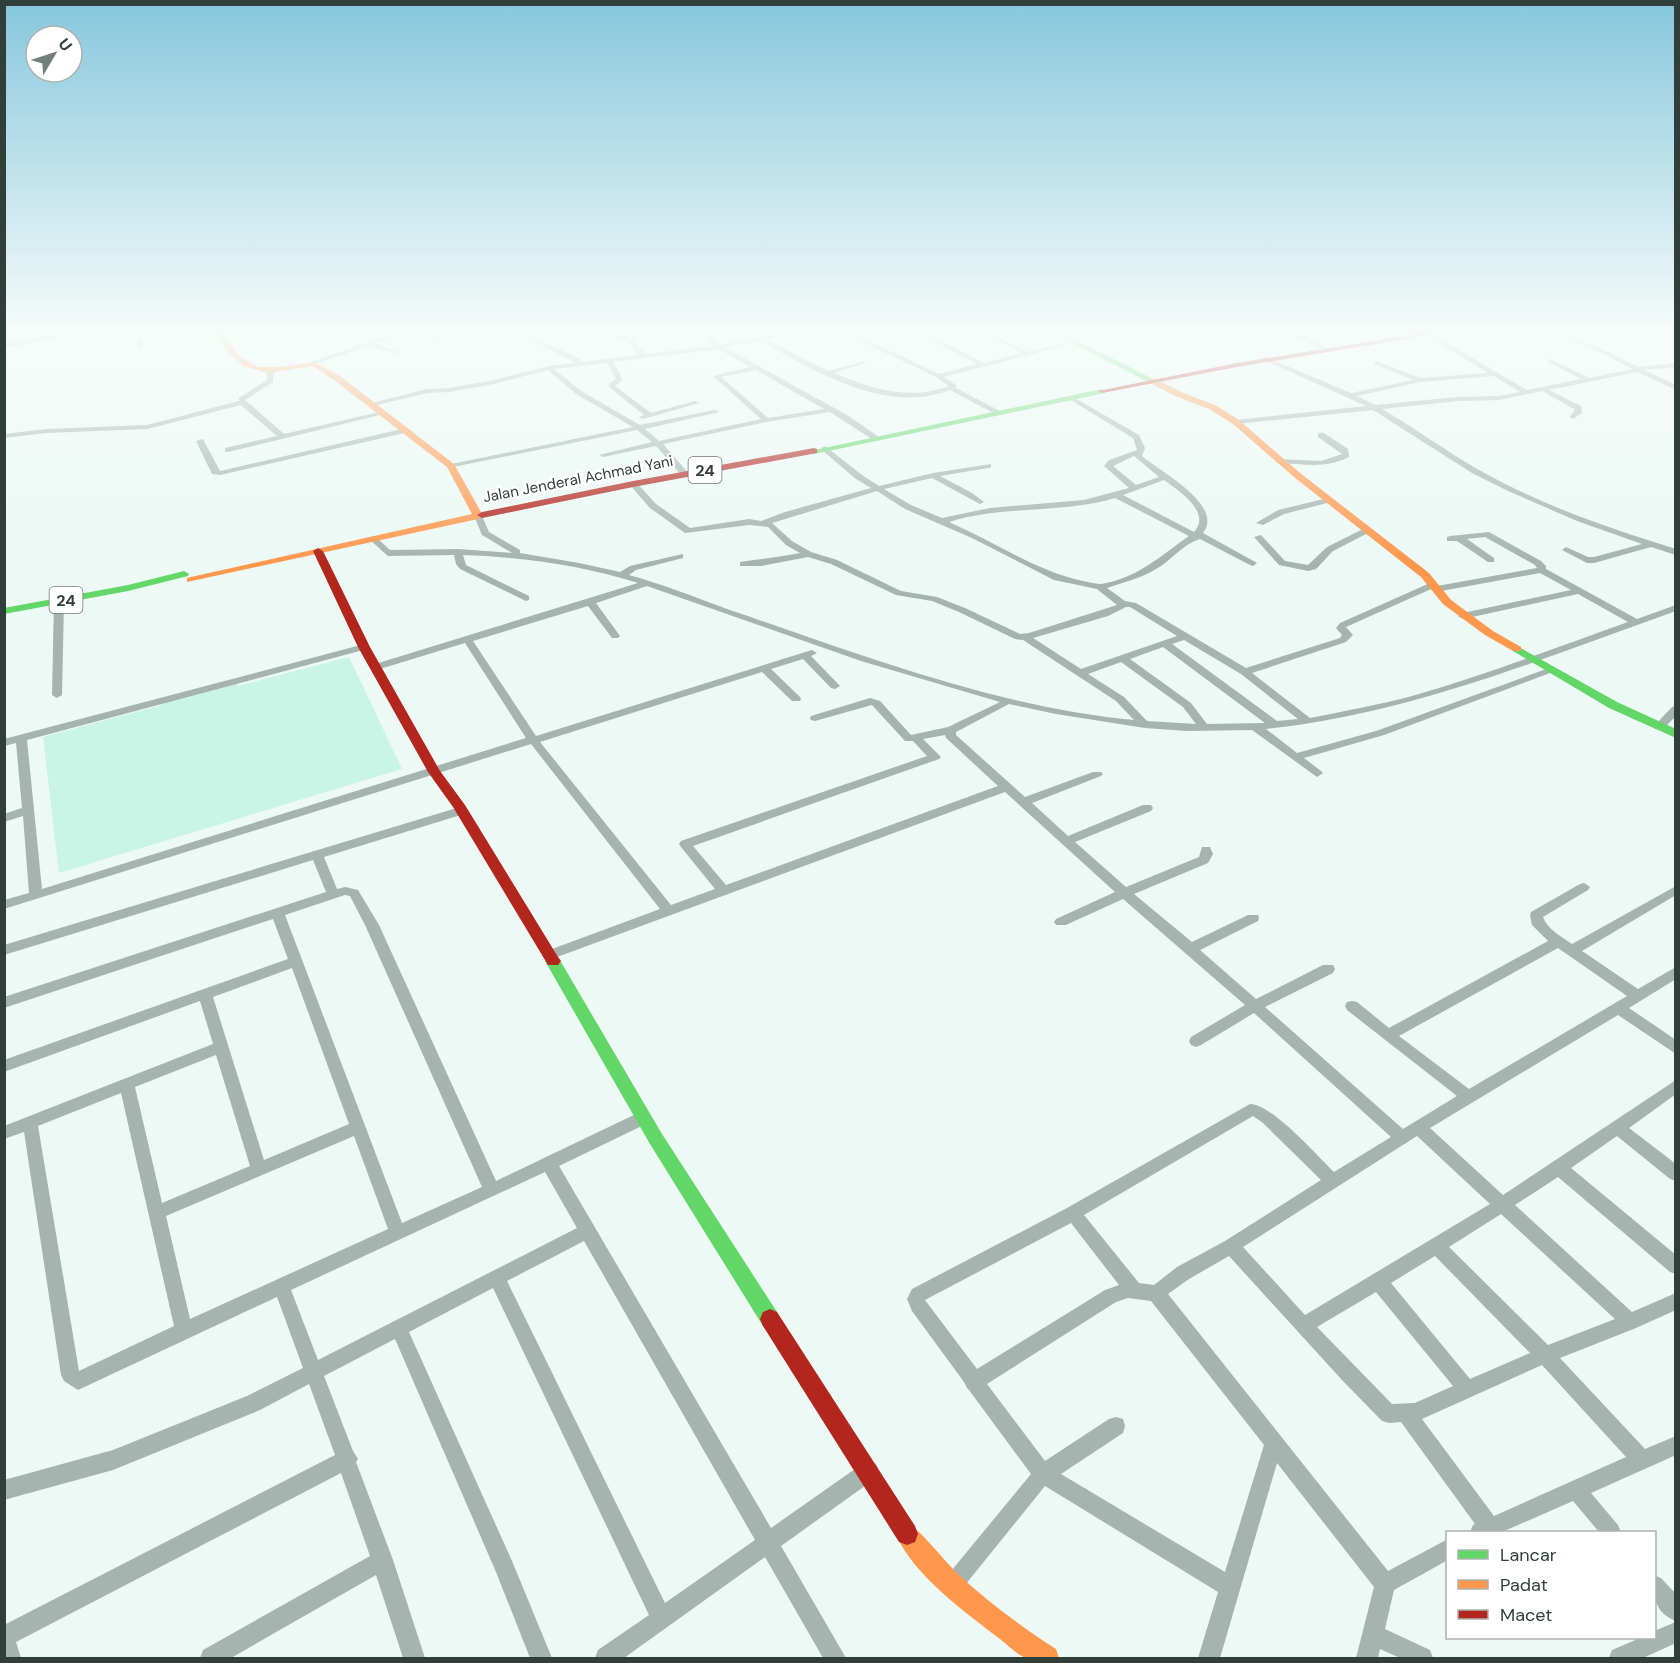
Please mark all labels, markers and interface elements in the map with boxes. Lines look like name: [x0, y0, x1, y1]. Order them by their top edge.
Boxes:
north arrow: [24, 24, 84, 84]
text: U: [54, 34, 77, 56]
street label: Jalan Jenderal Achmad Yani: [481, 451, 675, 507]
road number: 24: [688, 457, 722, 483]
road number: 24: [50, 587, 82, 613]
legend: [1446, 1531, 1656, 1639]
text: Lancar: [1500, 1543, 1557, 1567]
text: Padat: [1500, 1573, 1548, 1597]
text: Macet: [1500, 1603, 1552, 1627]

